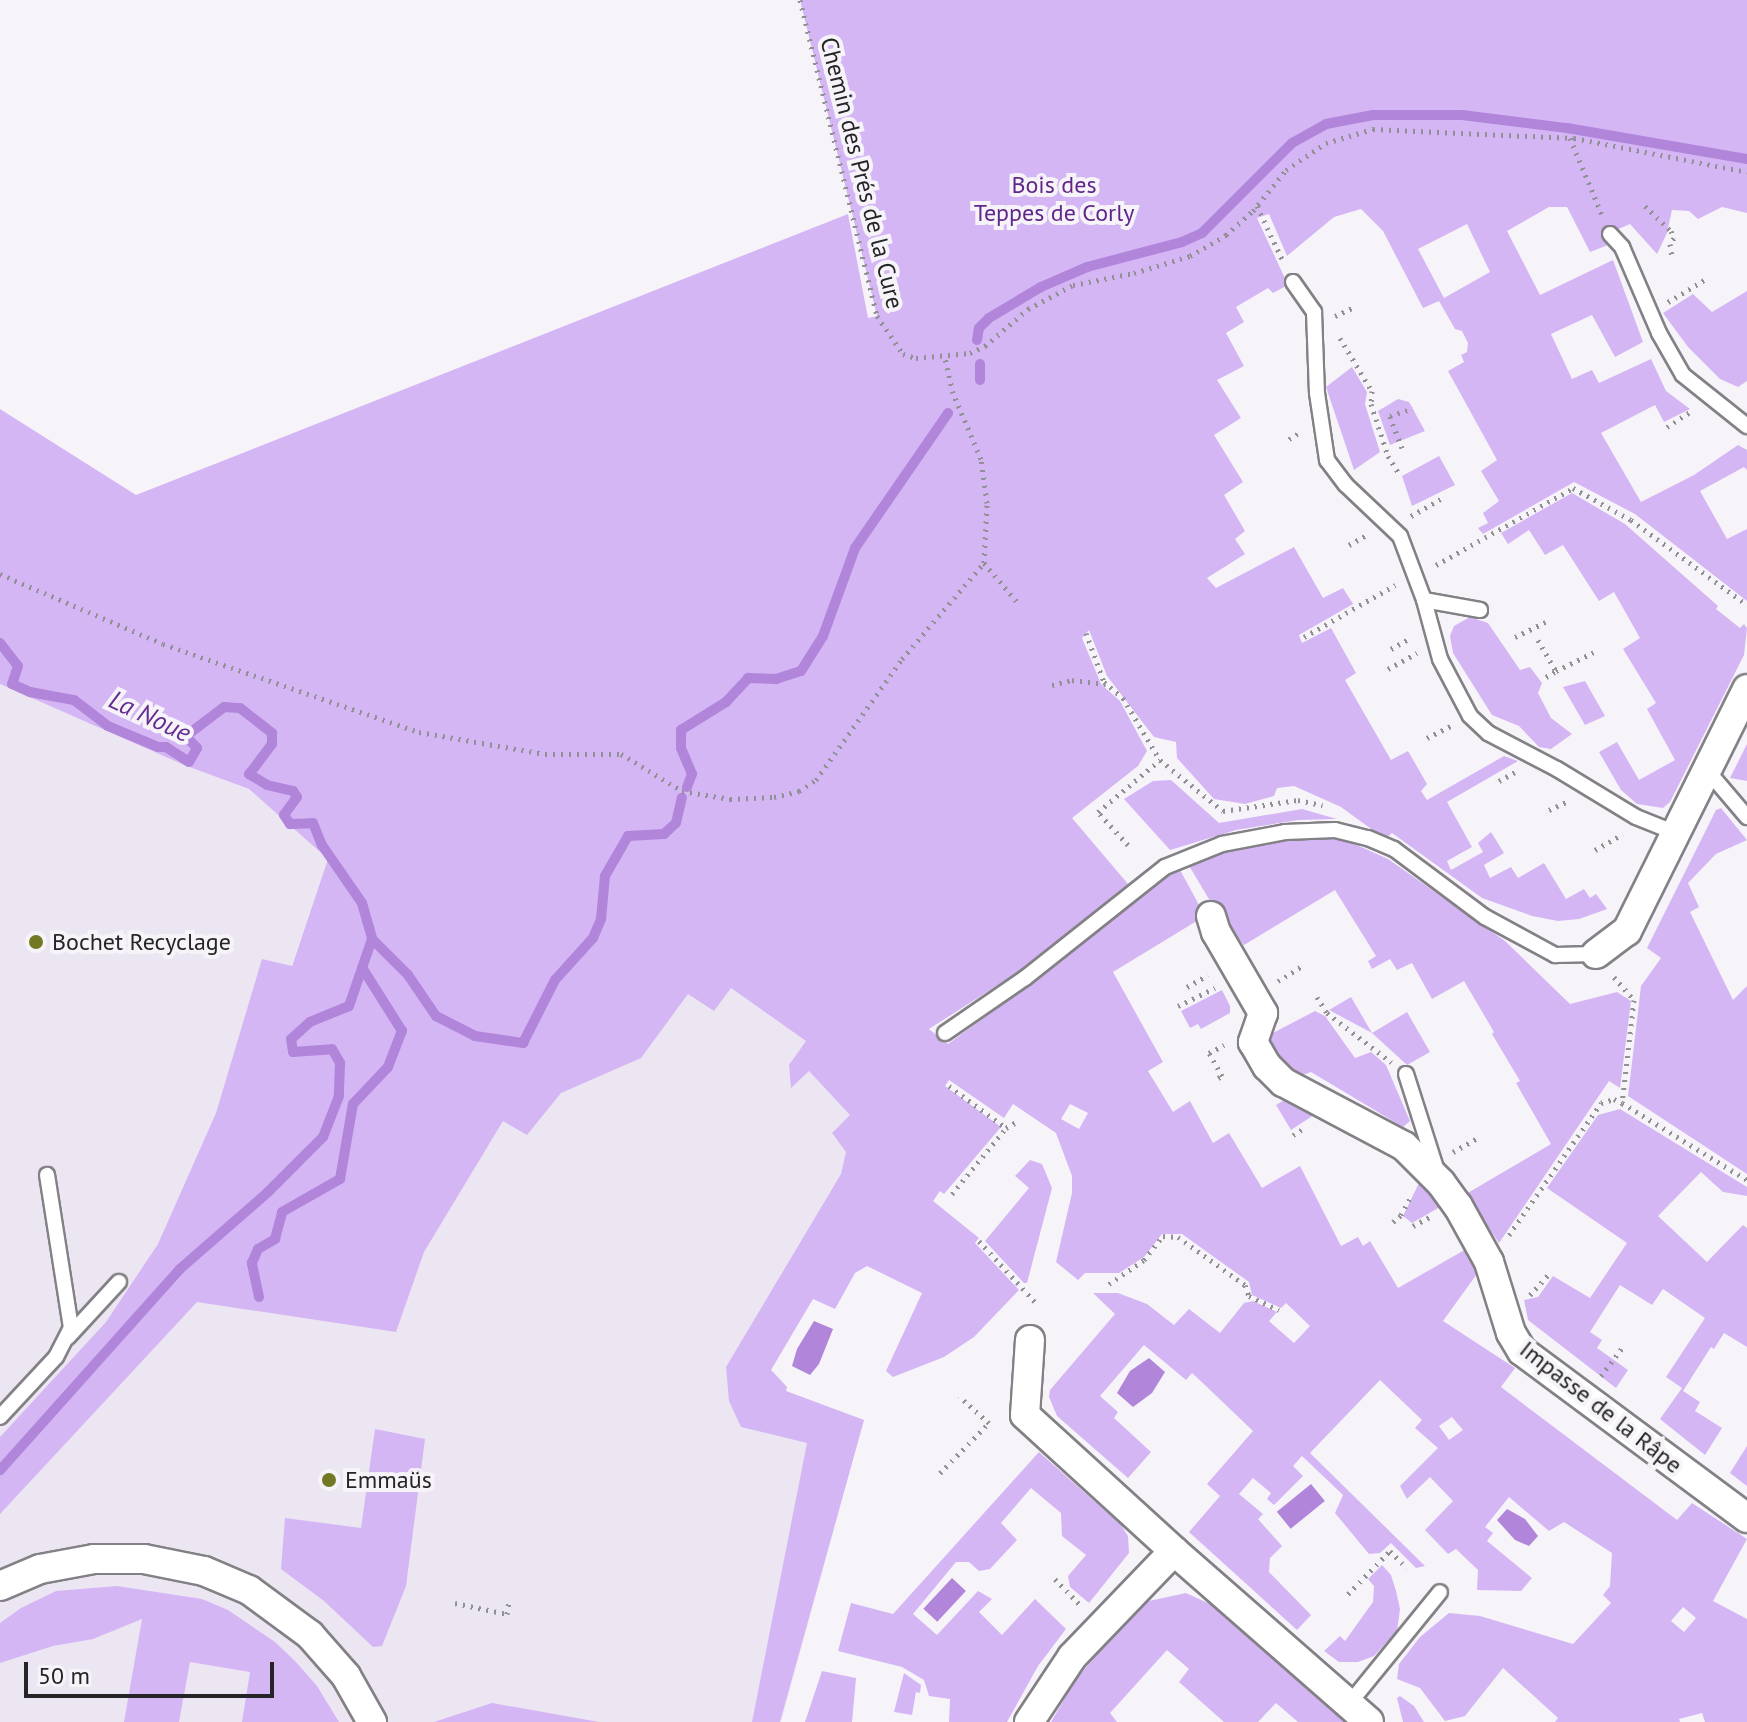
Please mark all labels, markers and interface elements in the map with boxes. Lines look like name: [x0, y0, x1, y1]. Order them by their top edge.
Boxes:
street label: Chemin des Prés de la Cure: [814, 34, 910, 312]
park label: Bois des Teppes de Corly: [974, 171, 1134, 227]
water label: La Noue: [104, 684, 196, 748]
place label: Bochet Recyclage: [52, 928, 231, 956]
marker: Bochet Recyclage: [27, 933, 45, 951]
street label: Impasse de la Râpe: [1514, 1335, 1688, 1479]
place label: Emmaüs: [345, 1466, 432, 1494]
marker: Emmaüs: [320, 1471, 338, 1489]
scale bar: [28, 1646, 278, 1696]
text: 50 m: [38, 1660, 90, 1691]

